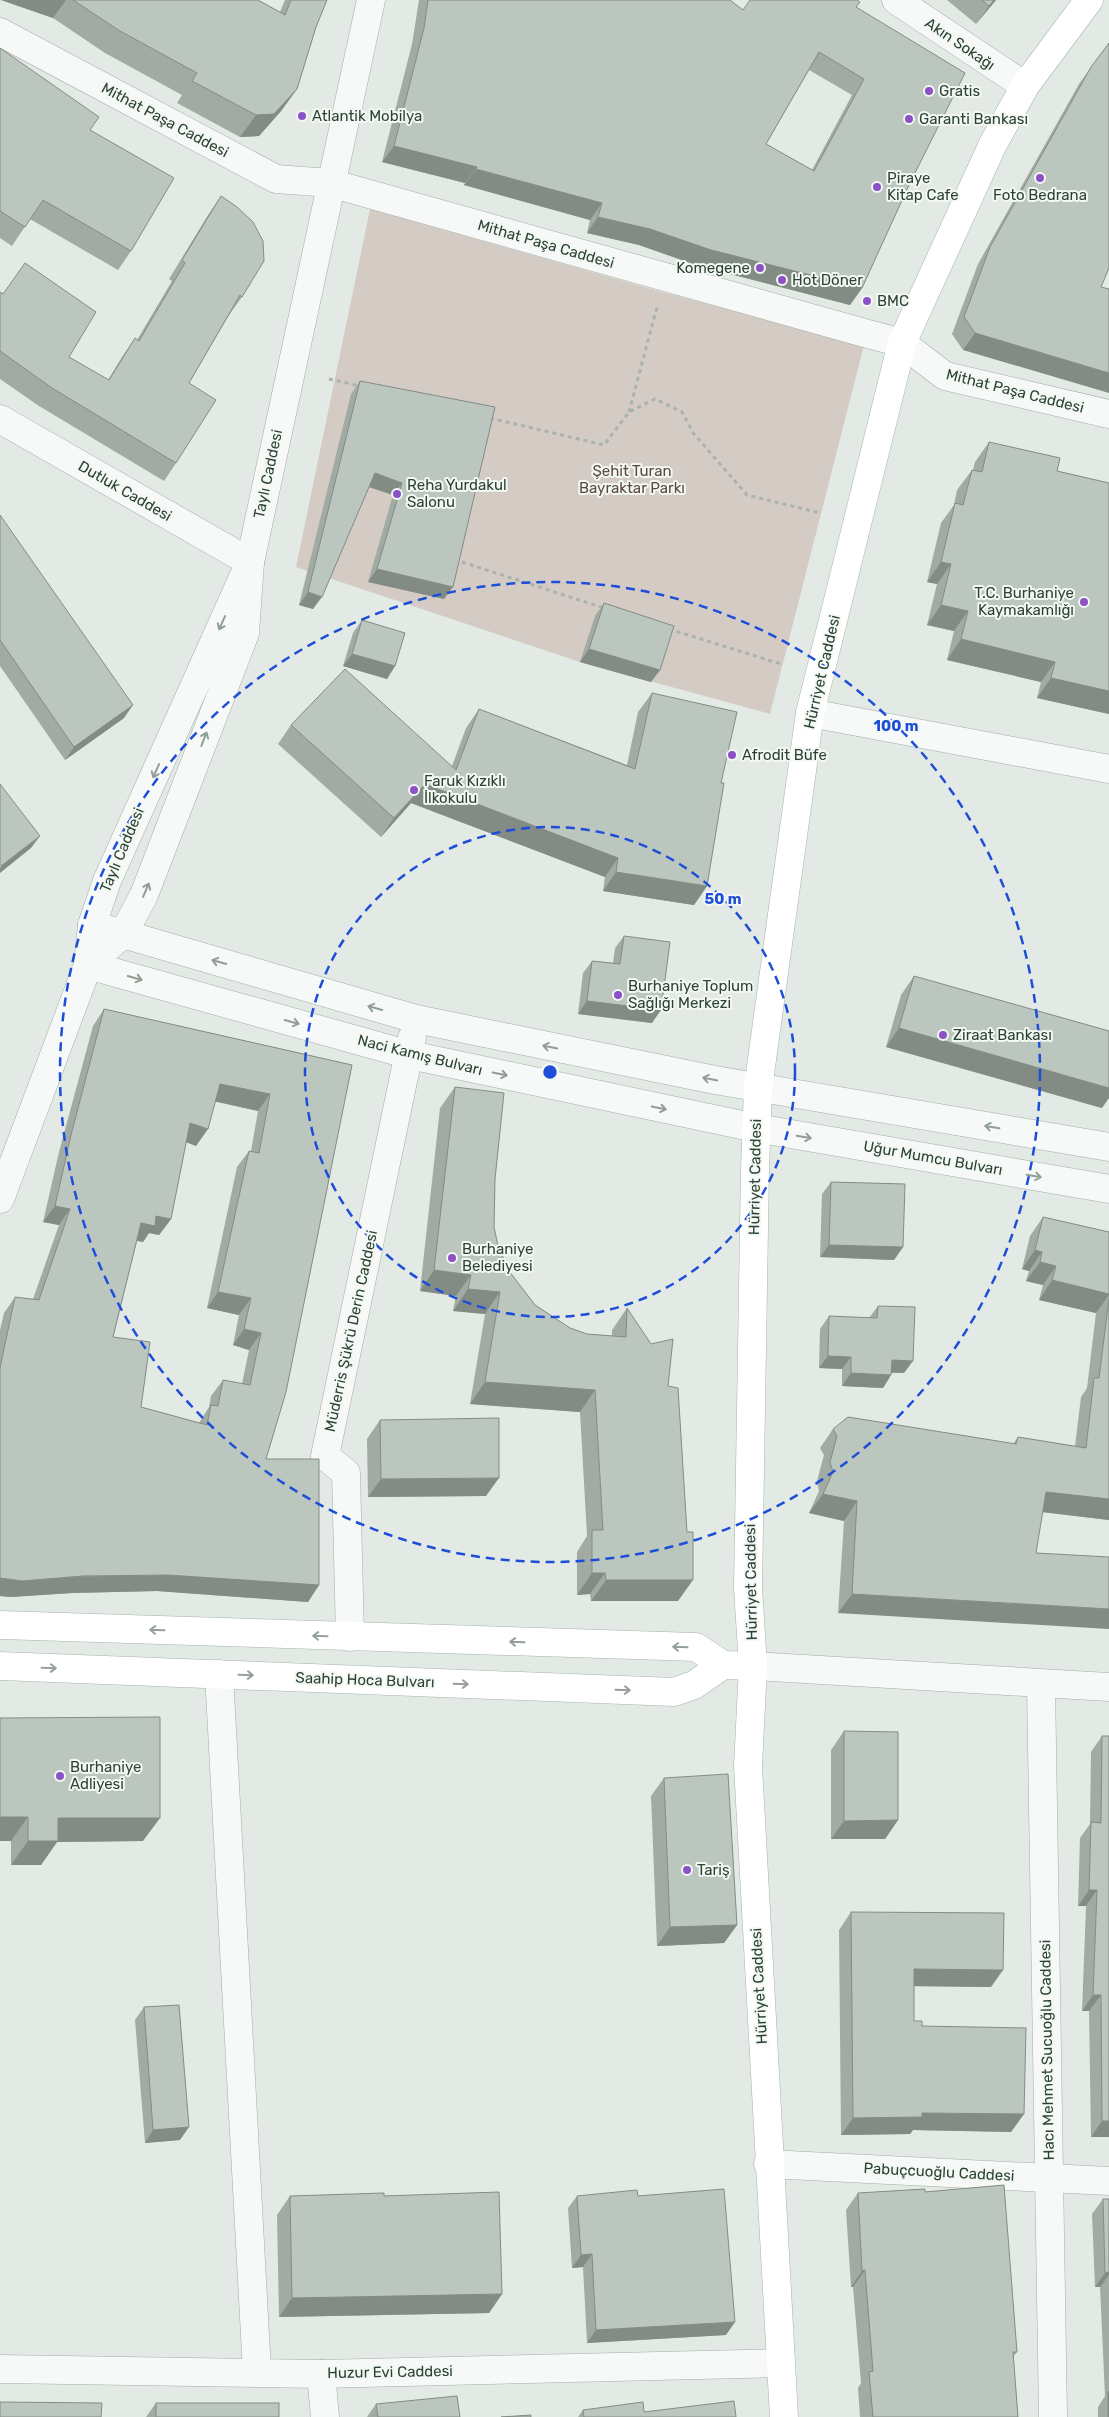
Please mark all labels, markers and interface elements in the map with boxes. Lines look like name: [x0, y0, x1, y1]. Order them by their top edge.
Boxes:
street label: Akın Sokağı: [922, 14, 998, 74]
street label: Mithat Paşa Caddesi: [98, 79, 232, 161]
place label: Gratis: [939, 82, 980, 100]
marker: Gratis: [923, 85, 935, 97]
place label: Atlantik Mobilya: [312, 107, 422, 125]
marker: Atlantik Mobilya: [296, 110, 308, 122]
place label: Garanti Bankası: [919, 110, 1028, 128]
marker: Garanti Bankası: [903, 113, 915, 125]
place label: Piraye Kitap Cafe: [887, 169, 959, 204]
marker: Foto Bedrana: [1034, 172, 1046, 184]
marker: Piraye Kitap Cafe: [871, 181, 883, 193]
place label: Foto Bedrana: [993, 186, 1087, 204]
street label: Mithat Paşa Caddesi: [476, 216, 616, 272]
place label: Komegene: [676, 259, 750, 277]
marker: Komegene: [754, 262, 766, 274]
place label: Hot Döner: [792, 271, 863, 289]
marker: Hot Döner: [776, 274, 788, 286]
place label: BMC: [877, 292, 909, 310]
marker: BMC: [861, 295, 873, 307]
street label: Mithat Paşa Caddesi: [944, 365, 1086, 417]
street label: Taylı Caddesi: [250, 428, 286, 520]
street label: Dutluk Caddesi: [75, 457, 175, 525]
park label: Şehit Turan Bayraktar Parkı: [579, 462, 685, 497]
place label: Reha Yurdakul Salonu: [407, 476, 507, 511]
marker: Reha Yurdakul Salonu: [391, 488, 403, 500]
place label: T.C. Burhaniye Kaymakamlığı: [974, 584, 1074, 619]
marker: T.C. Burhaniye Kaymakamlığı: [1078, 596, 1090, 608]
street label: Hürriyet Caddesi: [800, 613, 844, 731]
one-way arrow: [217, 615, 227, 630]
text: 100 m: [874, 717, 918, 735]
one-way arrow: [200, 732, 210, 747]
place label: Afrodit Büfe: [742, 746, 827, 764]
marker: Afrodit Büfe: [726, 749, 738, 761]
one-way arrow: [151, 763, 160, 778]
place label: Faruk Kızıklı İlkokulu: [424, 772, 506, 807]
marker: Faruk Kızıklı İlkokulu: [408, 784, 420, 796]
street label: Taylı Caddesi: [96, 805, 148, 895]
one-way arrow: [142, 883, 151, 898]
text: 50 m: [705, 890, 741, 908]
one-way arrow: [211, 956, 227, 966]
one-way arrow: [127, 974, 143, 983]
place label: Burhaniye Toplum Sağlığı Merkezi: [628, 977, 753, 1012]
marker: Burhaniye Toplum Sağlığı Merkezi: [612, 989, 624, 1001]
one-way arrow: [367, 1002, 383, 1012]
one-way arrow: [283, 1017, 299, 1027]
place label: Ziraat Bankası: [953, 1026, 1052, 1044]
marker: Ziraat Bankası: [937, 1029, 949, 1041]
street label: Naci Kamış Bulvarı: [356, 1031, 484, 1079]
one-way arrow: [543, 1041, 559, 1051]
centre of rings: [541, 1063, 559, 1081]
one-way arrow: [492, 1070, 508, 1079]
one-way arrow: [702, 1074, 718, 1083]
one-way arrow: [651, 1103, 667, 1113]
street label: Hürriyet Caddesi: [745, 1119, 765, 1235]
one-way arrow: [984, 1122, 1000, 1132]
one-way arrow: [796, 1132, 812, 1142]
street label: Uğur Mumcu Bulvarı: [862, 1137, 1004, 1179]
one-way arrow: [1025, 1171, 1041, 1181]
street label: Müderris Şükrü Derin Caddesi: [321, 1228, 381, 1434]
place label: Burhaniye Belediyesi: [462, 1240, 533, 1275]
marker: Burhaniye Belediyesi: [446, 1252, 458, 1264]
street label: Hürriyet Caddesi: [741, 1524, 761, 1640]
one-way arrow: [150, 1626, 166, 1635]
one-way arrow: [312, 1631, 328, 1640]
one-way arrow: [509, 1637, 525, 1646]
one-way arrow: [672, 1642, 688, 1651]
one-way arrow: [40, 1663, 56, 1672]
street label: Saahip Hoca Bulvarı: [295, 1669, 435, 1691]
one-way arrow: [238, 1671, 254, 1680]
one-way arrow: [452, 1679, 469, 1689]
one-way arrow: [615, 1686, 631, 1695]
place label: Burhaniye Adliyesi: [70, 1758, 141, 1793]
marker: Burhaniye Adliyesi: [54, 1770, 66, 1782]
place label: Tariş: [697, 1861, 730, 1879]
marker: Tariş: [681, 1864, 693, 1876]
street label: Hürriyet Caddesi: [747, 1927, 771, 2045]
street label: Hacı Mehmet Sucuoğlu Caddesi: [1036, 1940, 1058, 2160]
street label: Pabuçcuoğlu Caddesi: [863, 2159, 1015, 2185]
street label: Huzur Evi Caddesi: [327, 2362, 453, 2382]

